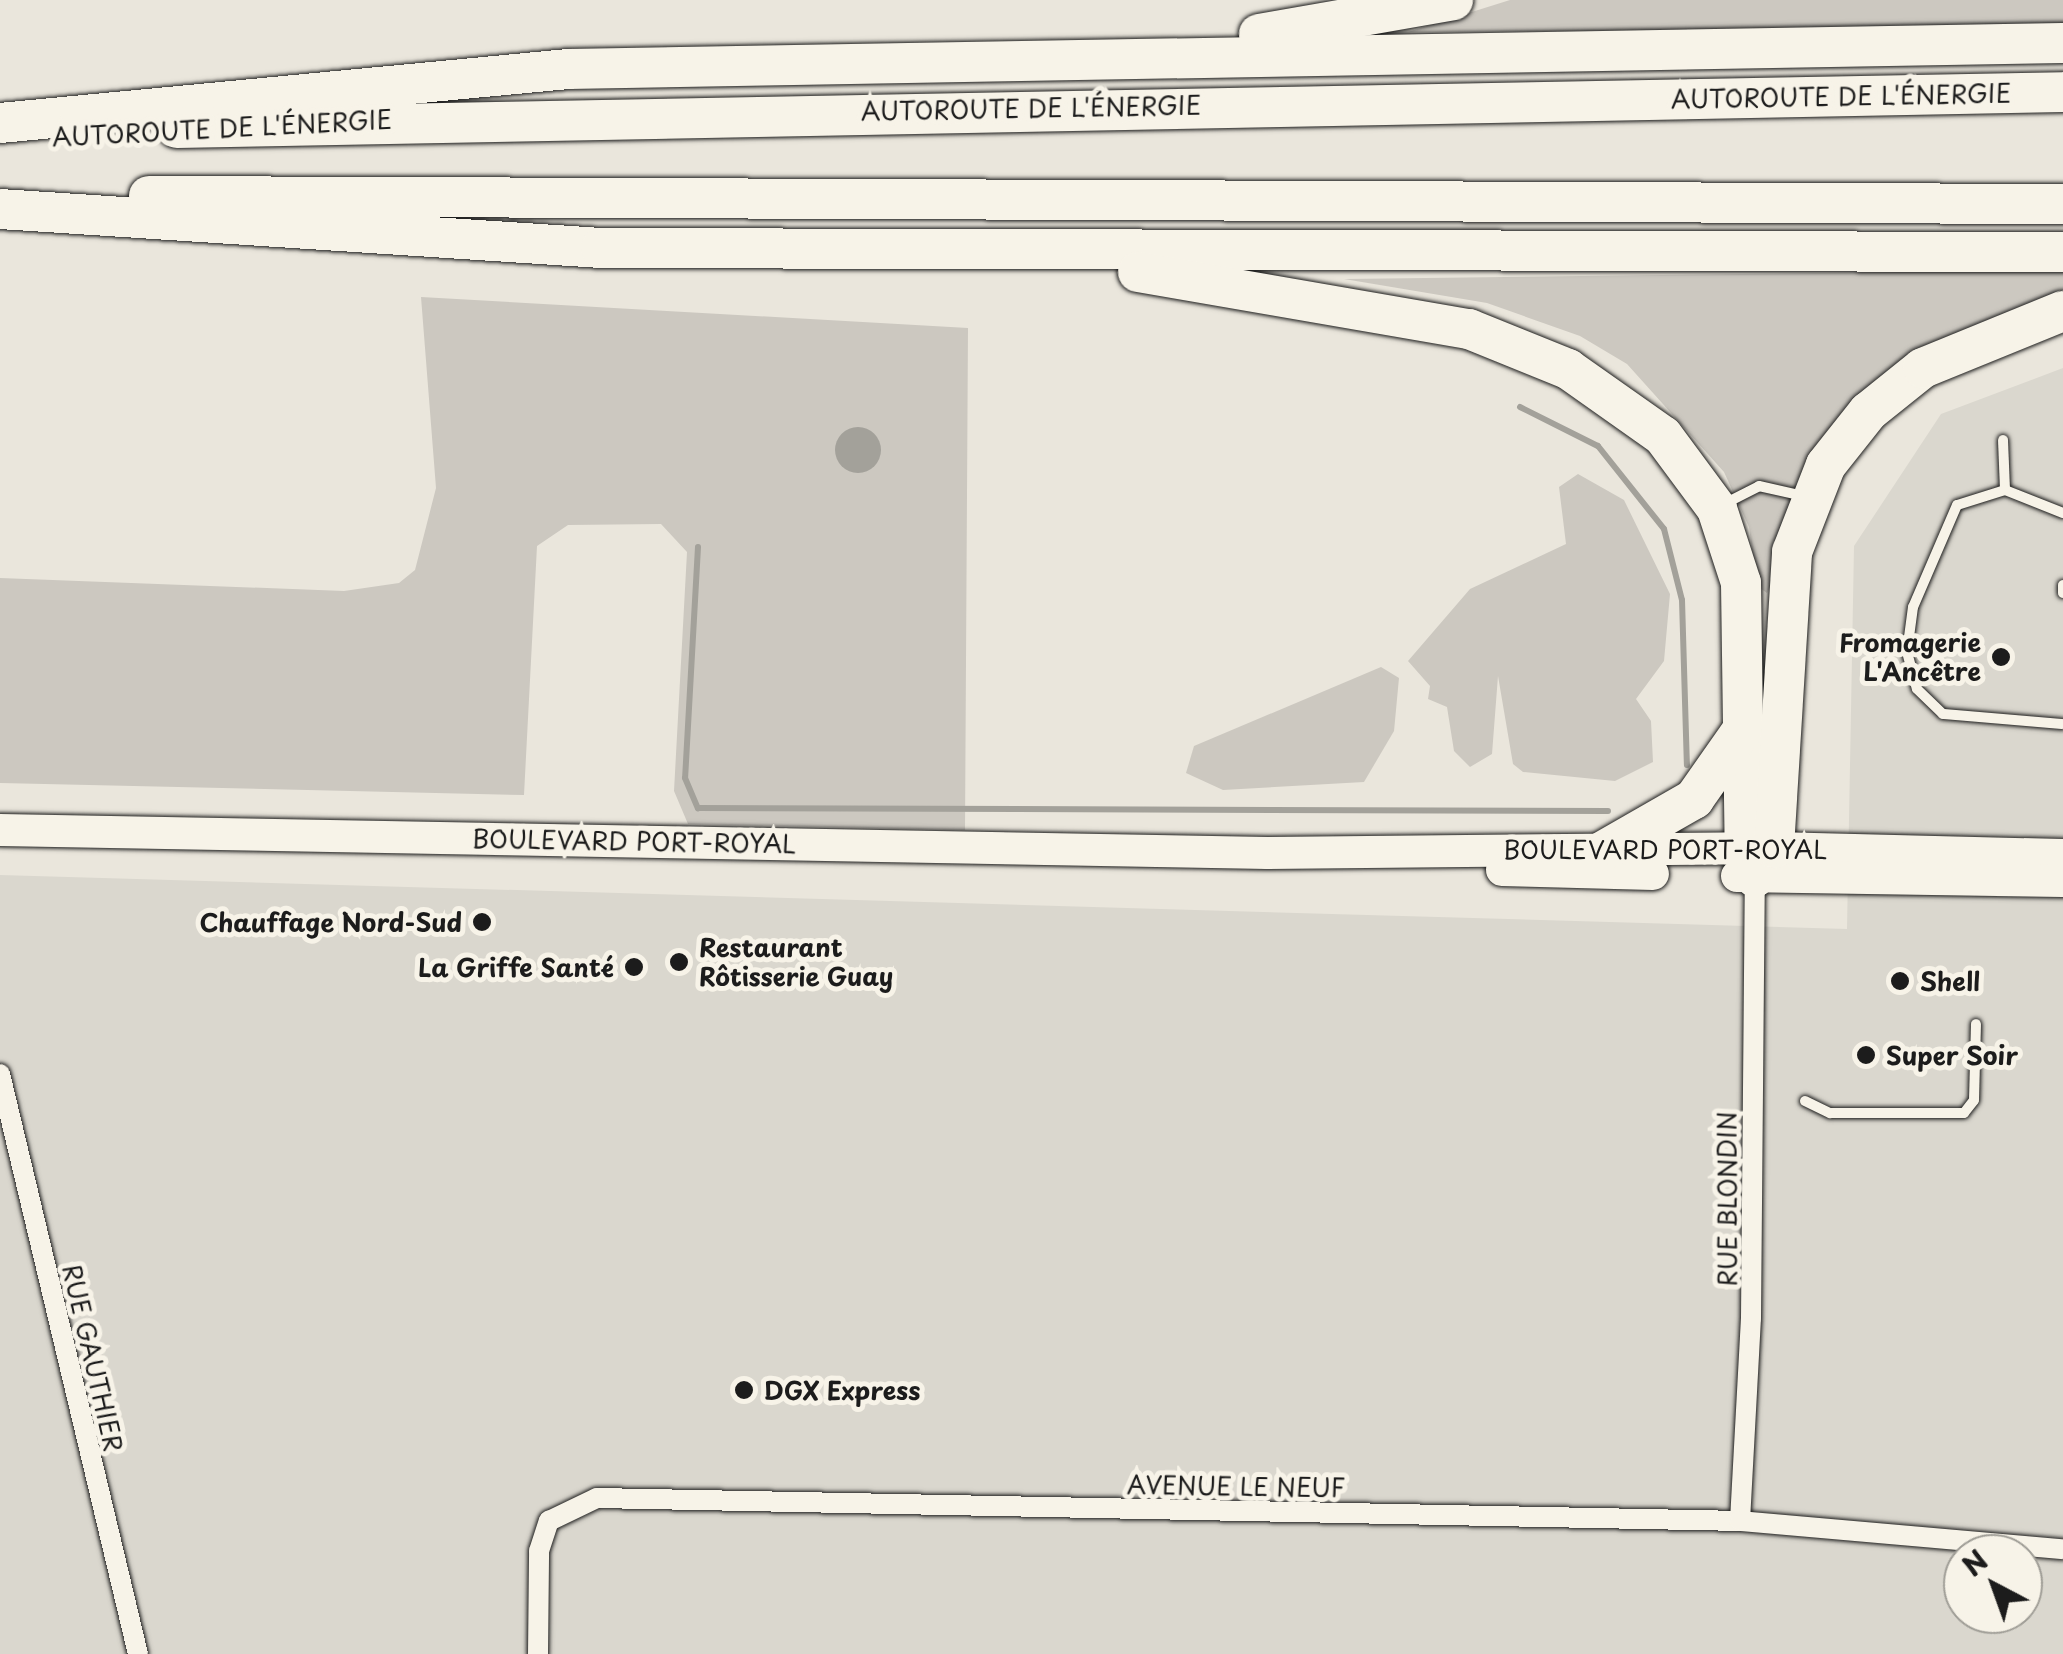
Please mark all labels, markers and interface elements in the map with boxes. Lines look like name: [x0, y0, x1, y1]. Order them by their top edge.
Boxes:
street label: AUTOROUTE DE L'ÉNERGIE: [1670, 78, 2012, 114]
street label: AUTOROUTE DE L'ÉNERGIE: [860, 90, 1202, 126]
street label: AUTOROUTE DE L'ÉNERGIE: [50, 104, 394, 152]
place label: Fromagerie L'Ancêtre: [1839, 628, 1981, 687]
marker: Fromagerie L'Ancêtre: [1990, 646, 2012, 668]
street label: BOULEVARD PORT-ROYAL: [470, 823, 798, 859]
street label: BOULEVARD PORT-ROYAL: [1501, 834, 1829, 864]
place label: Chauffage Nord-Sud: [199, 907, 462, 937]
marker: Chauffage Nord-Sud: [471, 911, 493, 933]
place label: Restaurant Rôtisserie Guay: [699, 933, 893, 992]
marker: Restaurant Rôtisserie Guay: [668, 951, 690, 973]
place label: La Griffe Santé: [417, 952, 614, 982]
marker: La Griffe Santé: [623, 956, 645, 978]
place label: Shell: [1920, 966, 1980, 996]
marker: Shell: [1889, 970, 1911, 992]
place label: Super Soir: [1886, 1040, 2020, 1070]
marker: Super Soir: [1855, 1044, 1877, 1066]
street label: RUE BLONDIN: [1712, 1110, 1742, 1288]
street label: RUE GAUTHIER: [56, 1259, 130, 1457]
place label: DGX Express: [764, 1375, 921, 1405]
marker: DGX Express: [733, 1379, 755, 1401]
street label: AVENUE LE NEUF: [1126, 1469, 1346, 1503]
north arrow: [1943, 1534, 2043, 1634]
text: N: [1952, 1539, 1997, 1586]

